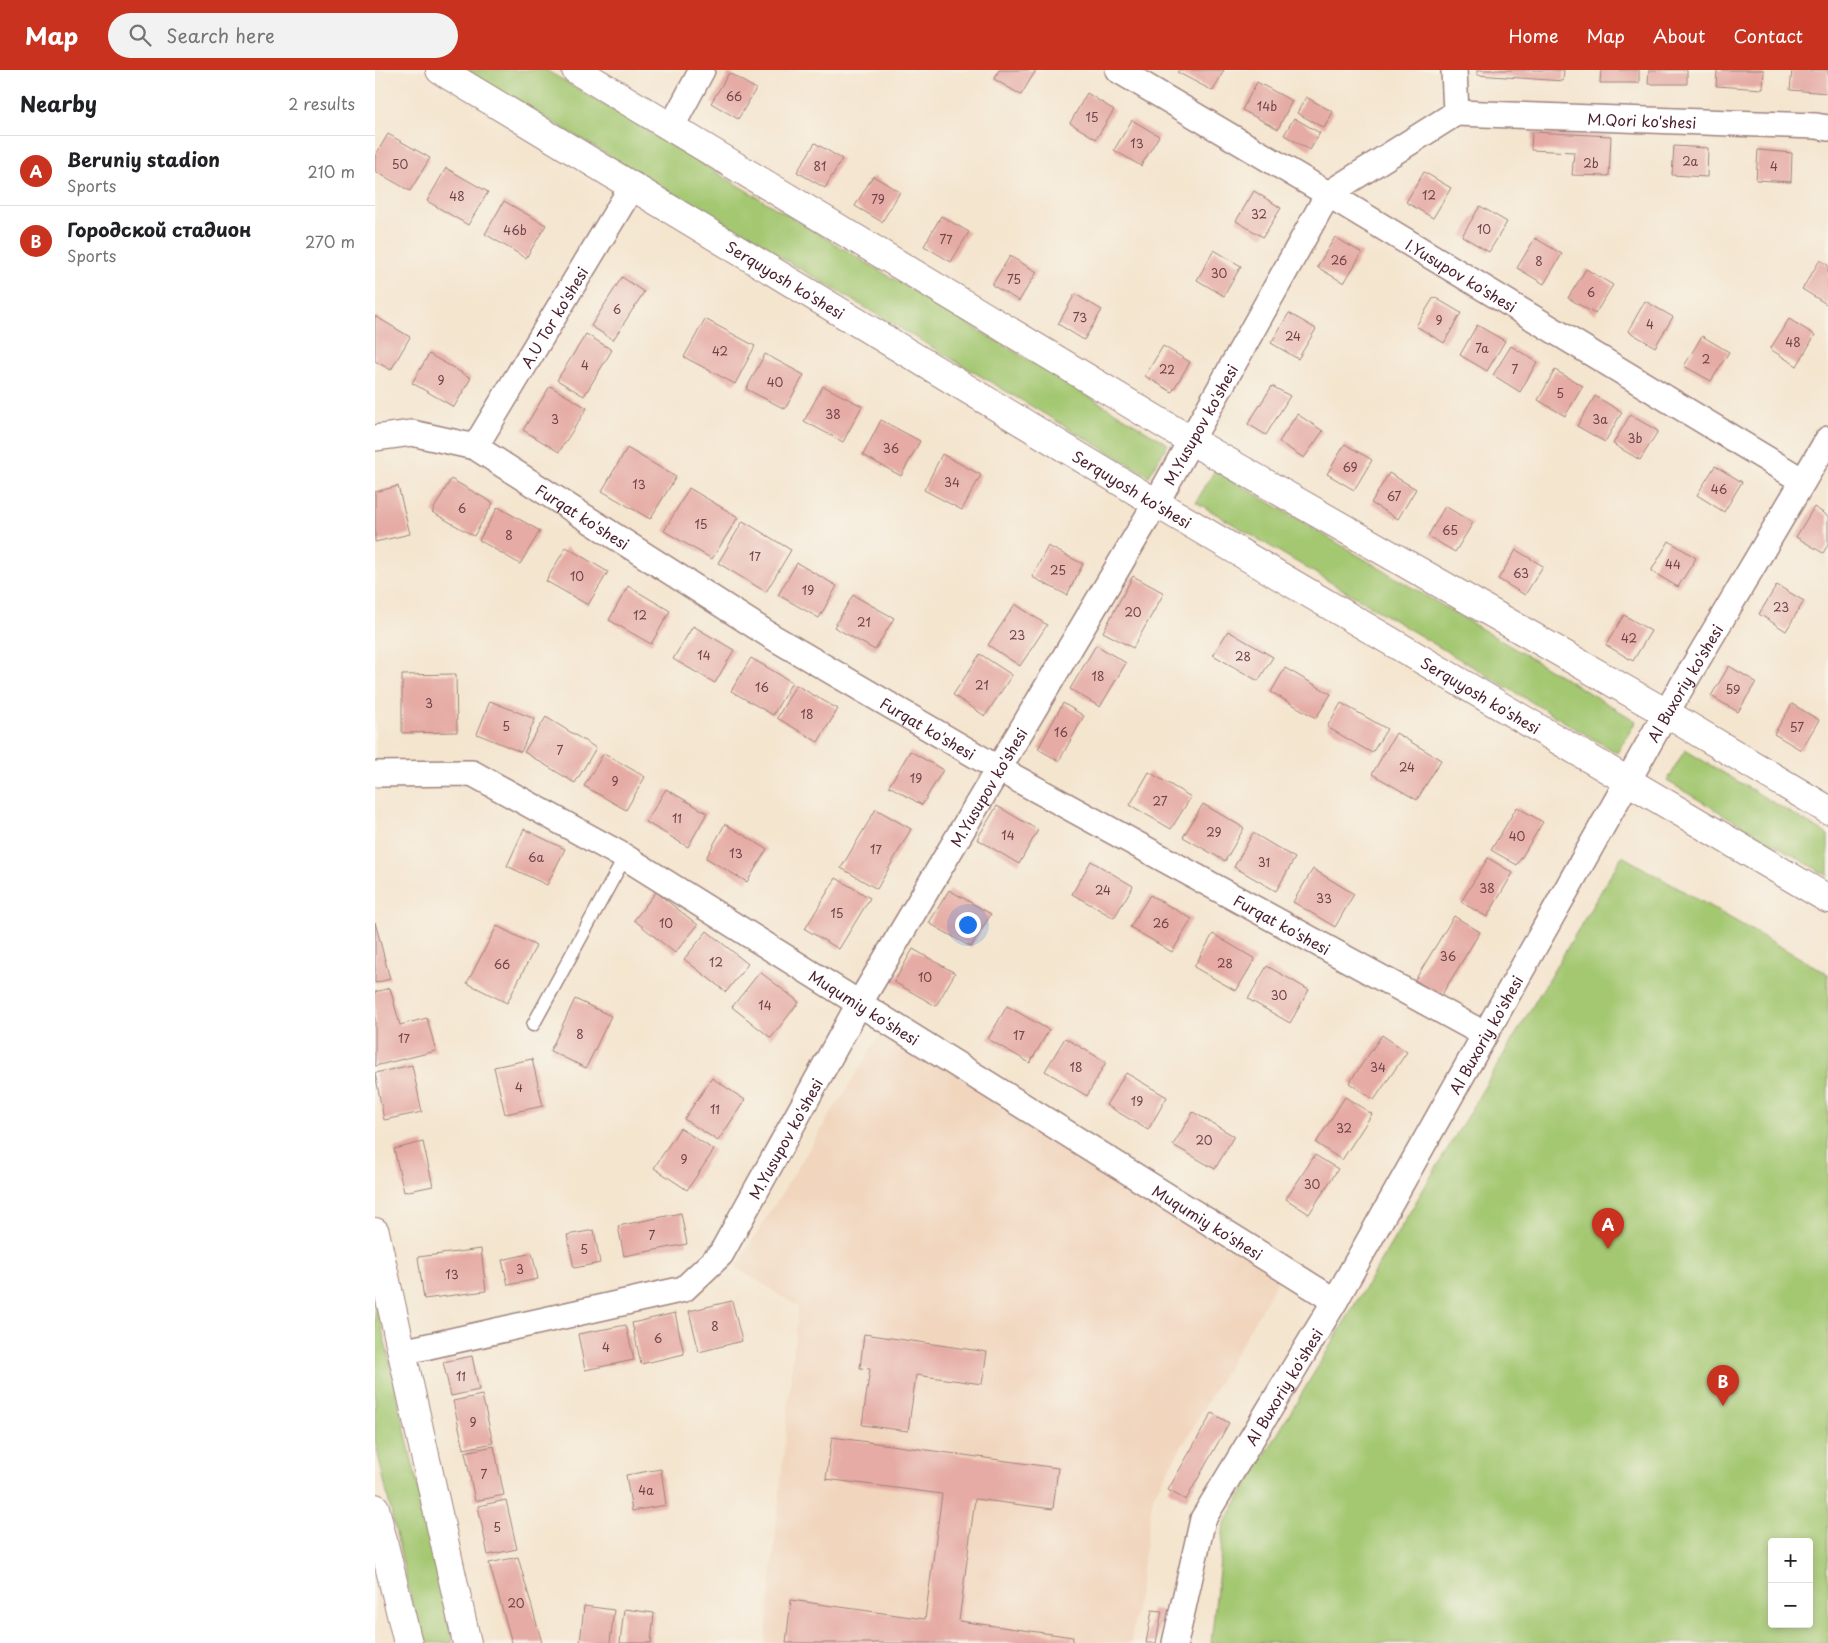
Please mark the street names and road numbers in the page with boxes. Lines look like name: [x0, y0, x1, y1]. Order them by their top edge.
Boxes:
street label: M.Qori ko'shesi: [1587, 106, 1697, 133]
street label: I.Yusupov ko'shesi: [1402, 232, 1521, 317]
street label: Serquyosh ko'shesi: [722, 234, 849, 324]
street label: A.U Tor ko'shesi: [514, 262, 593, 372]
street label: M.Yusupov ko'shesi: [1157, 360, 1243, 489]
street label: Serquyosh ko'shesi: [1068, 444, 1196, 533]
street label: Furqat ko'shesi: [532, 477, 634, 554]
street label: Al Buxoriy ko'shesi: [1641, 619, 1728, 746]
street label: Serquyosh ko'shesi: [1417, 650, 1545, 739]
street label: Furqat ko'shesi: [876, 691, 980, 765]
street label: M.Yusupov ko'shesi: [943, 723, 1032, 851]
street label: Furqat ko'shesi: [1230, 888, 1335, 960]
street label: Muqumiy ko'shesi: [805, 963, 924, 1050]
street label: Al Buxoriy ko'shesi: [1442, 971, 1528, 1098]
street label: M.Yusupov ko'shesi: [742, 1074, 828, 1203]
street label: Muqumiy ko'shesi: [1148, 1178, 1268, 1265]
street label: Al Buxoriy ko'shesi: [1239, 1324, 1328, 1449]

